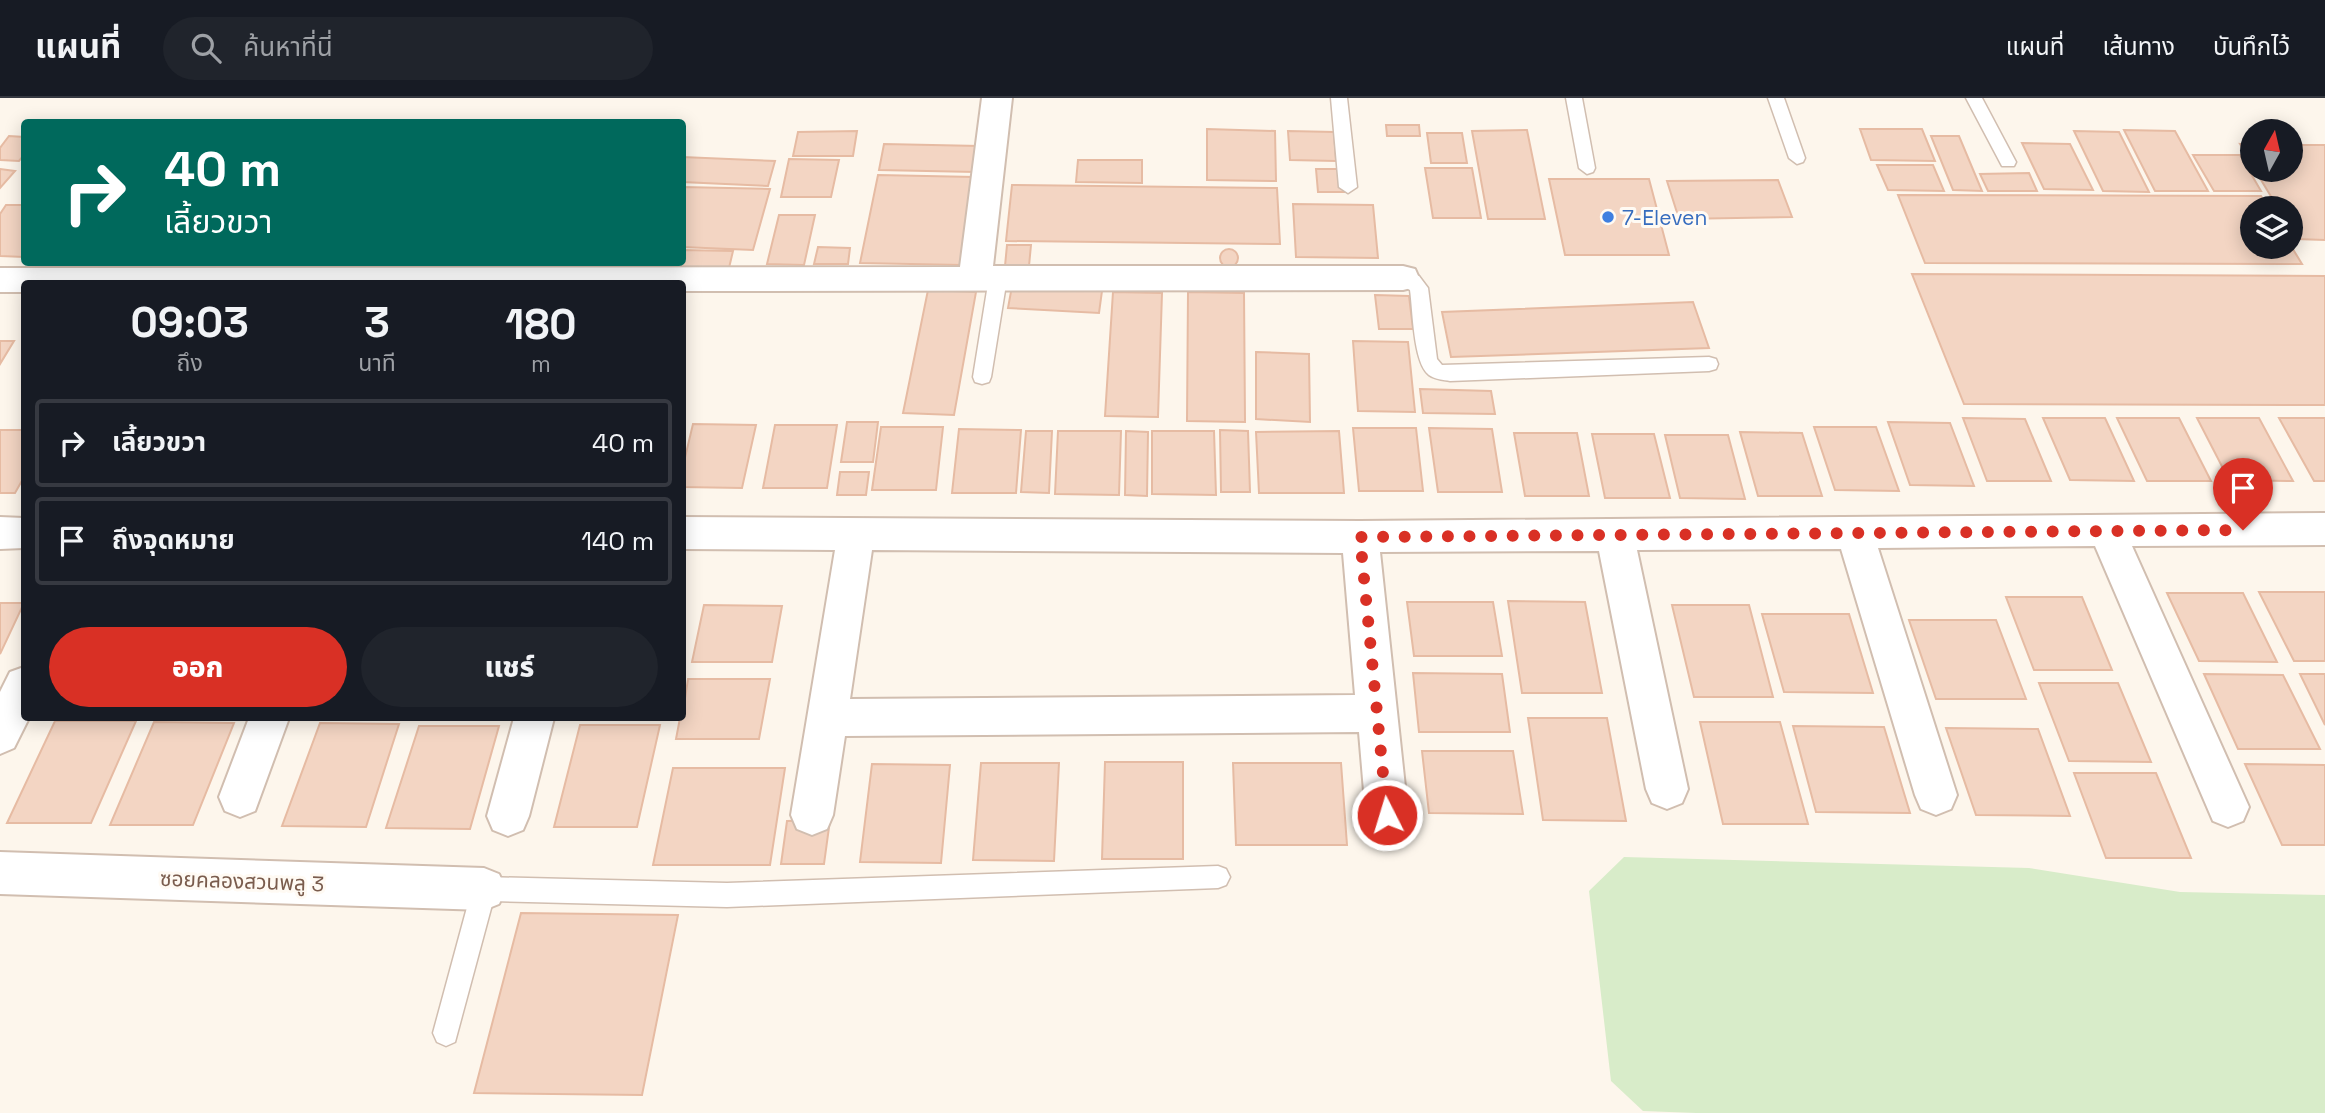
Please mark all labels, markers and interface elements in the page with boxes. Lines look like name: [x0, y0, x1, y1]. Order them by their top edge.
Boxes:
search box: [163, 17, 653, 80]
text: แผนที่: [35, 26, 121, 68]
icon: search: [187, 29, 225, 67]
text: ค้นหาที่นี่: [243, 30, 333, 64]
text: แผนที่: [2006, 31, 2064, 62]
text: เส้นทาง: [2102, 31, 2175, 62]
text: บันทึกไว้: [2213, 31, 2290, 62]
north arrow: [2240, 119, 2303, 182]
map controls: [2240, 119, 2303, 259]
text: 40 m: [164, 138, 281, 200]
icon: right: [49, 147, 140, 238]
button: layers: [2240, 196, 2303, 259]
text: เลี้ยวขวา: [164, 202, 272, 242]
place label: 7-Eleven: [1622, 204, 1707, 231]
marker: 7-Eleven: [1600, 209, 1616, 225]
text: 09:03: [130, 296, 249, 349]
text: 3: [364, 296, 390, 349]
text: 180: [505, 298, 577, 351]
text: ถึง: [177, 348, 203, 378]
text: นาที: [358, 348, 396, 378]
text: m: [531, 349, 551, 379]
icon: right: [53, 424, 91, 462]
text: เลี้ยวขวา: [112, 425, 206, 459]
text: 40 m: [592, 426, 654, 460]
pin: [2213, 458, 2273, 530]
icon: arrive: [2224, 469, 2262, 507]
icon: arrive: [53, 522, 91, 560]
text: ถึงจุดหมาย: [112, 523, 235, 557]
text: 140 m: [581, 524, 654, 558]
button: ออก: [49, 627, 347, 707]
button: แชร์: [361, 627, 658, 707]
position arrow: [1350, 778, 1424, 852]
street label: ซอยคลองสวนพลู 3: [159, 865, 325, 897]

